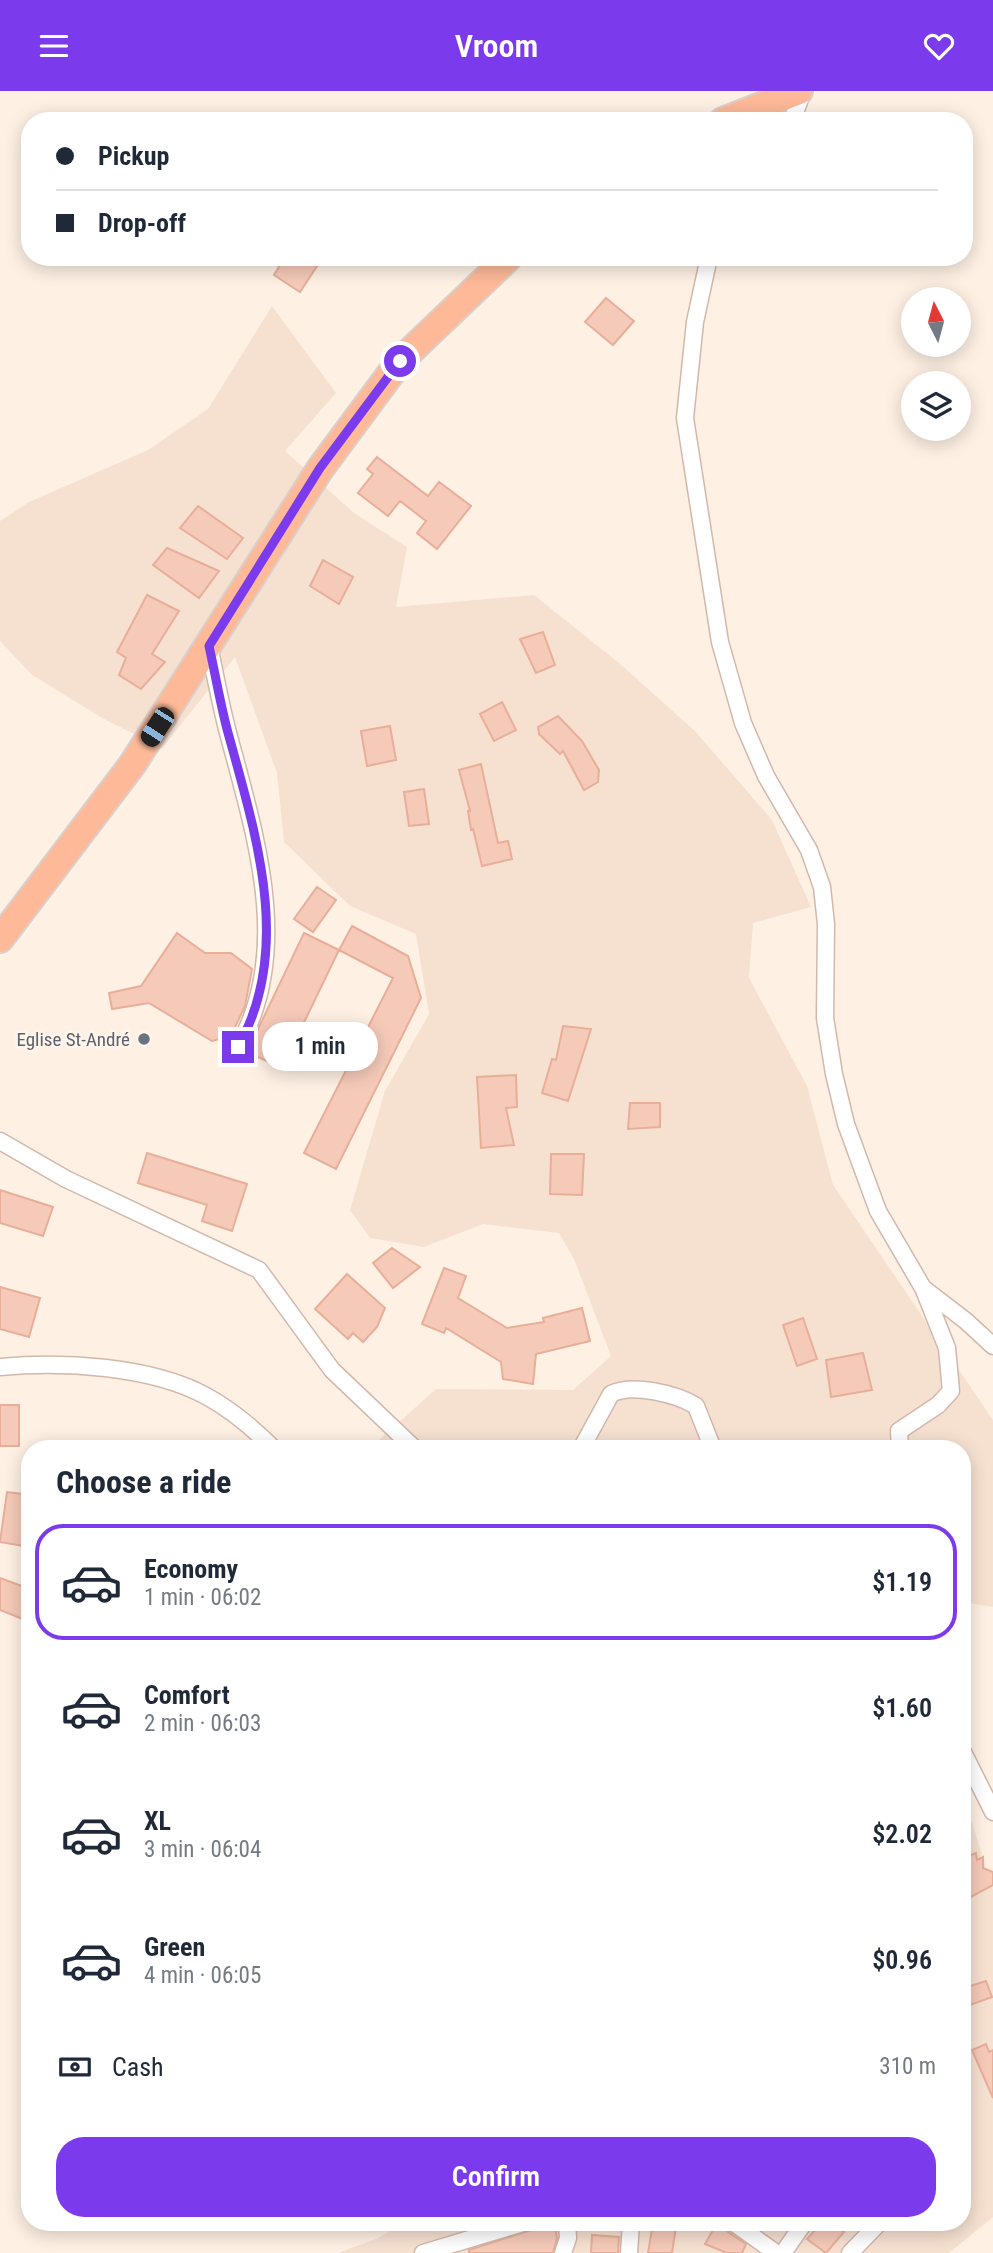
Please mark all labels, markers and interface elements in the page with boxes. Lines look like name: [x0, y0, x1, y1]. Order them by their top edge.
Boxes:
icon: menu: [35, 27, 73, 65]
text: Vroom: [455, 27, 538, 65]
icon: heart: [920, 27, 958, 65]
text: Pickup: [98, 141, 169, 171]
text: Drop-off: [98, 208, 186, 238]
north arrow: [901, 287, 971, 357]
map controls: [901, 287, 971, 441]
route start: [384, 345, 416, 377]
button: layers: [901, 371, 971, 441]
car: [137, 704, 178, 750]
callout: 1 min: [262, 1023, 378, 1072]
place label: Eglise St-André: [16, 1028, 130, 1051]
marker: Eglise St-André: [136, 1031, 152, 1047]
route end: [222, 1031, 254, 1063]
text: 1 min: [295, 1033, 345, 1060]
text: Choose a ride: [56, 1463, 231, 1501]
icon: car: [60, 1551, 123, 1614]
text: Economy: [144, 1554, 238, 1584]
text: $1.19: [872, 1567, 932, 1597]
text: 1 min · 06:02: [144, 1584, 261, 1611]
icon: car: [60, 1677, 123, 1740]
text: Comfort: [144, 1680, 230, 1710]
text: $1.60: [872, 1693, 932, 1723]
text: 2 min · 06:03: [144, 1710, 261, 1737]
icon: car: [60, 1803, 123, 1866]
text: XL: [144, 1806, 171, 1836]
text: $2.02: [872, 1819, 932, 1849]
text: 3 min · 06:04: [144, 1836, 261, 1863]
icon: car: [60, 1929, 123, 1992]
text: Green: [144, 1932, 205, 1962]
text: $0.96: [872, 1945, 932, 1975]
text: 4 min · 06:05: [144, 1962, 261, 1989]
icon: cash: [56, 2048, 94, 2086]
text: Cash: [112, 2052, 164, 2082]
text: 310 m: [879, 2053, 936, 2080]
button: Confirm: [56, 2137, 936, 2217]

